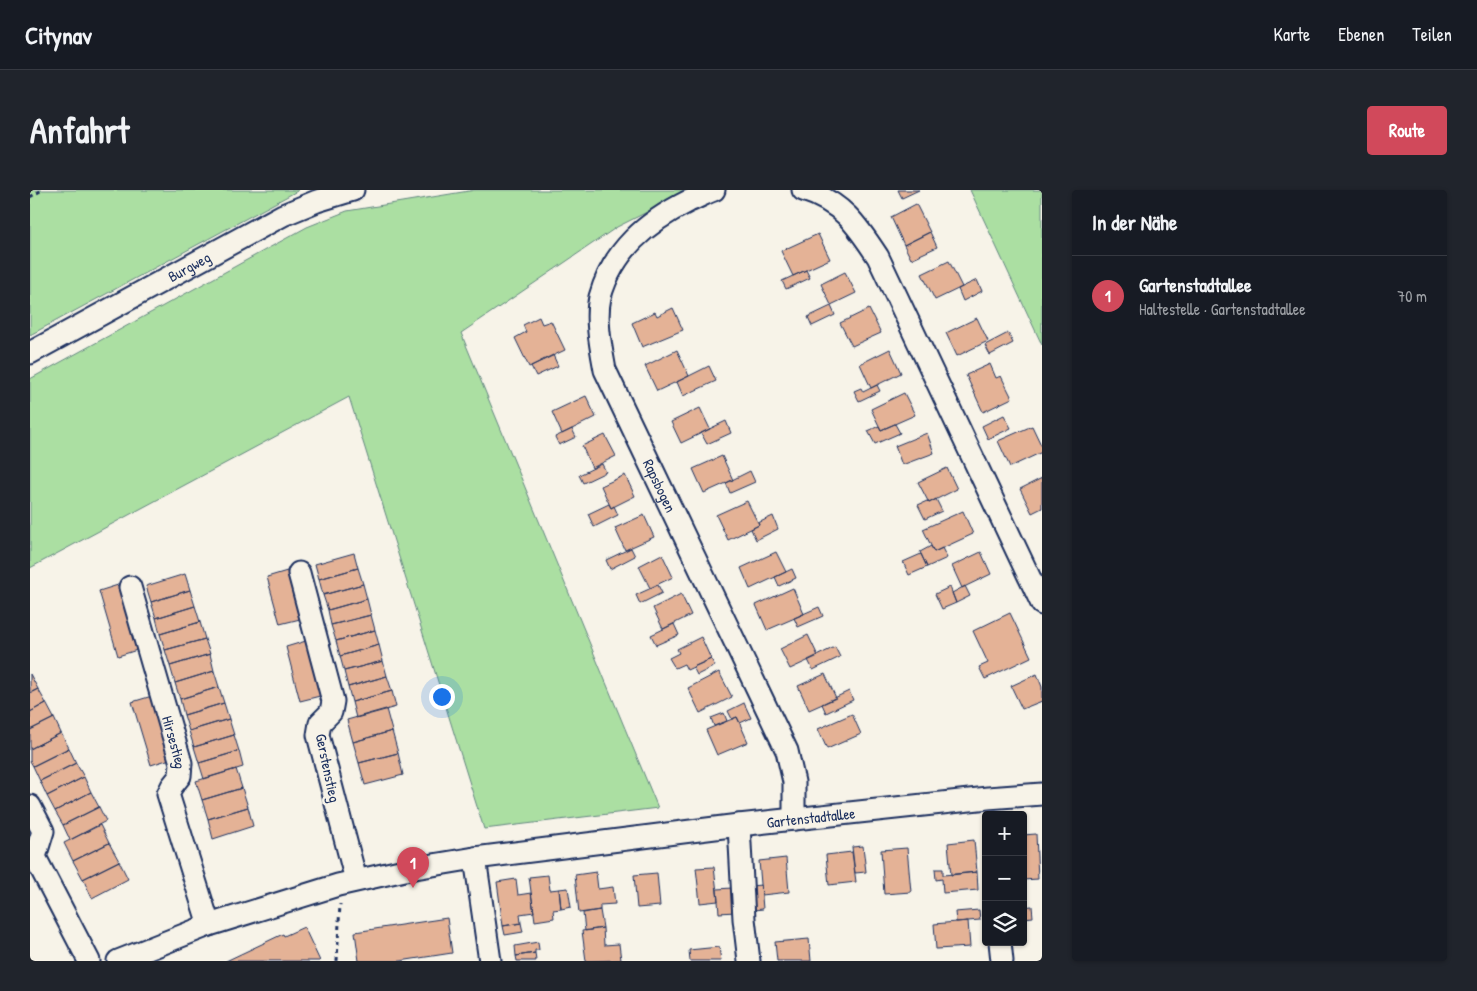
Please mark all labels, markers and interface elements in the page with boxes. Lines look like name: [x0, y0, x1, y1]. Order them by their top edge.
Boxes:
text: Citynav: [25, 19, 92, 51]
text: Karte: [1274, 22, 1310, 47]
text: Ebenen: [1338, 22, 1384, 47]
text: Teilen: [1412, 22, 1452, 47]
button: Route: [1367, 106, 1447, 155]
text: Anfahrt: [30, 107, 129, 154]
text: In der Nähe: [1092, 208, 1177, 237]
street label: Burgweg: [164, 246, 214, 286]
text: Gartenstadtallee: [1139, 272, 1252, 298]
text: 1: [1105, 285, 1111, 307]
text: 70 m: [1397, 285, 1427, 307]
text: Haltestelle · Gartenstadtallee: [1139, 298, 1306, 320]
street label: Rapsbogen: [638, 455, 682, 516]
your location: [429, 684, 455, 710]
street label: Hirsestieg: [157, 713, 192, 770]
street label: Gerstenstieg: [310, 732, 346, 805]
street label: Gartenstadtallee: [766, 802, 856, 832]
map controls: [982, 811, 1027, 946]
button: +: [982, 811, 1027, 856]
pin: 1: [397, 847, 429, 888]
button: −: [982, 856, 1027, 901]
button: layers: [982, 901, 1027, 946]

